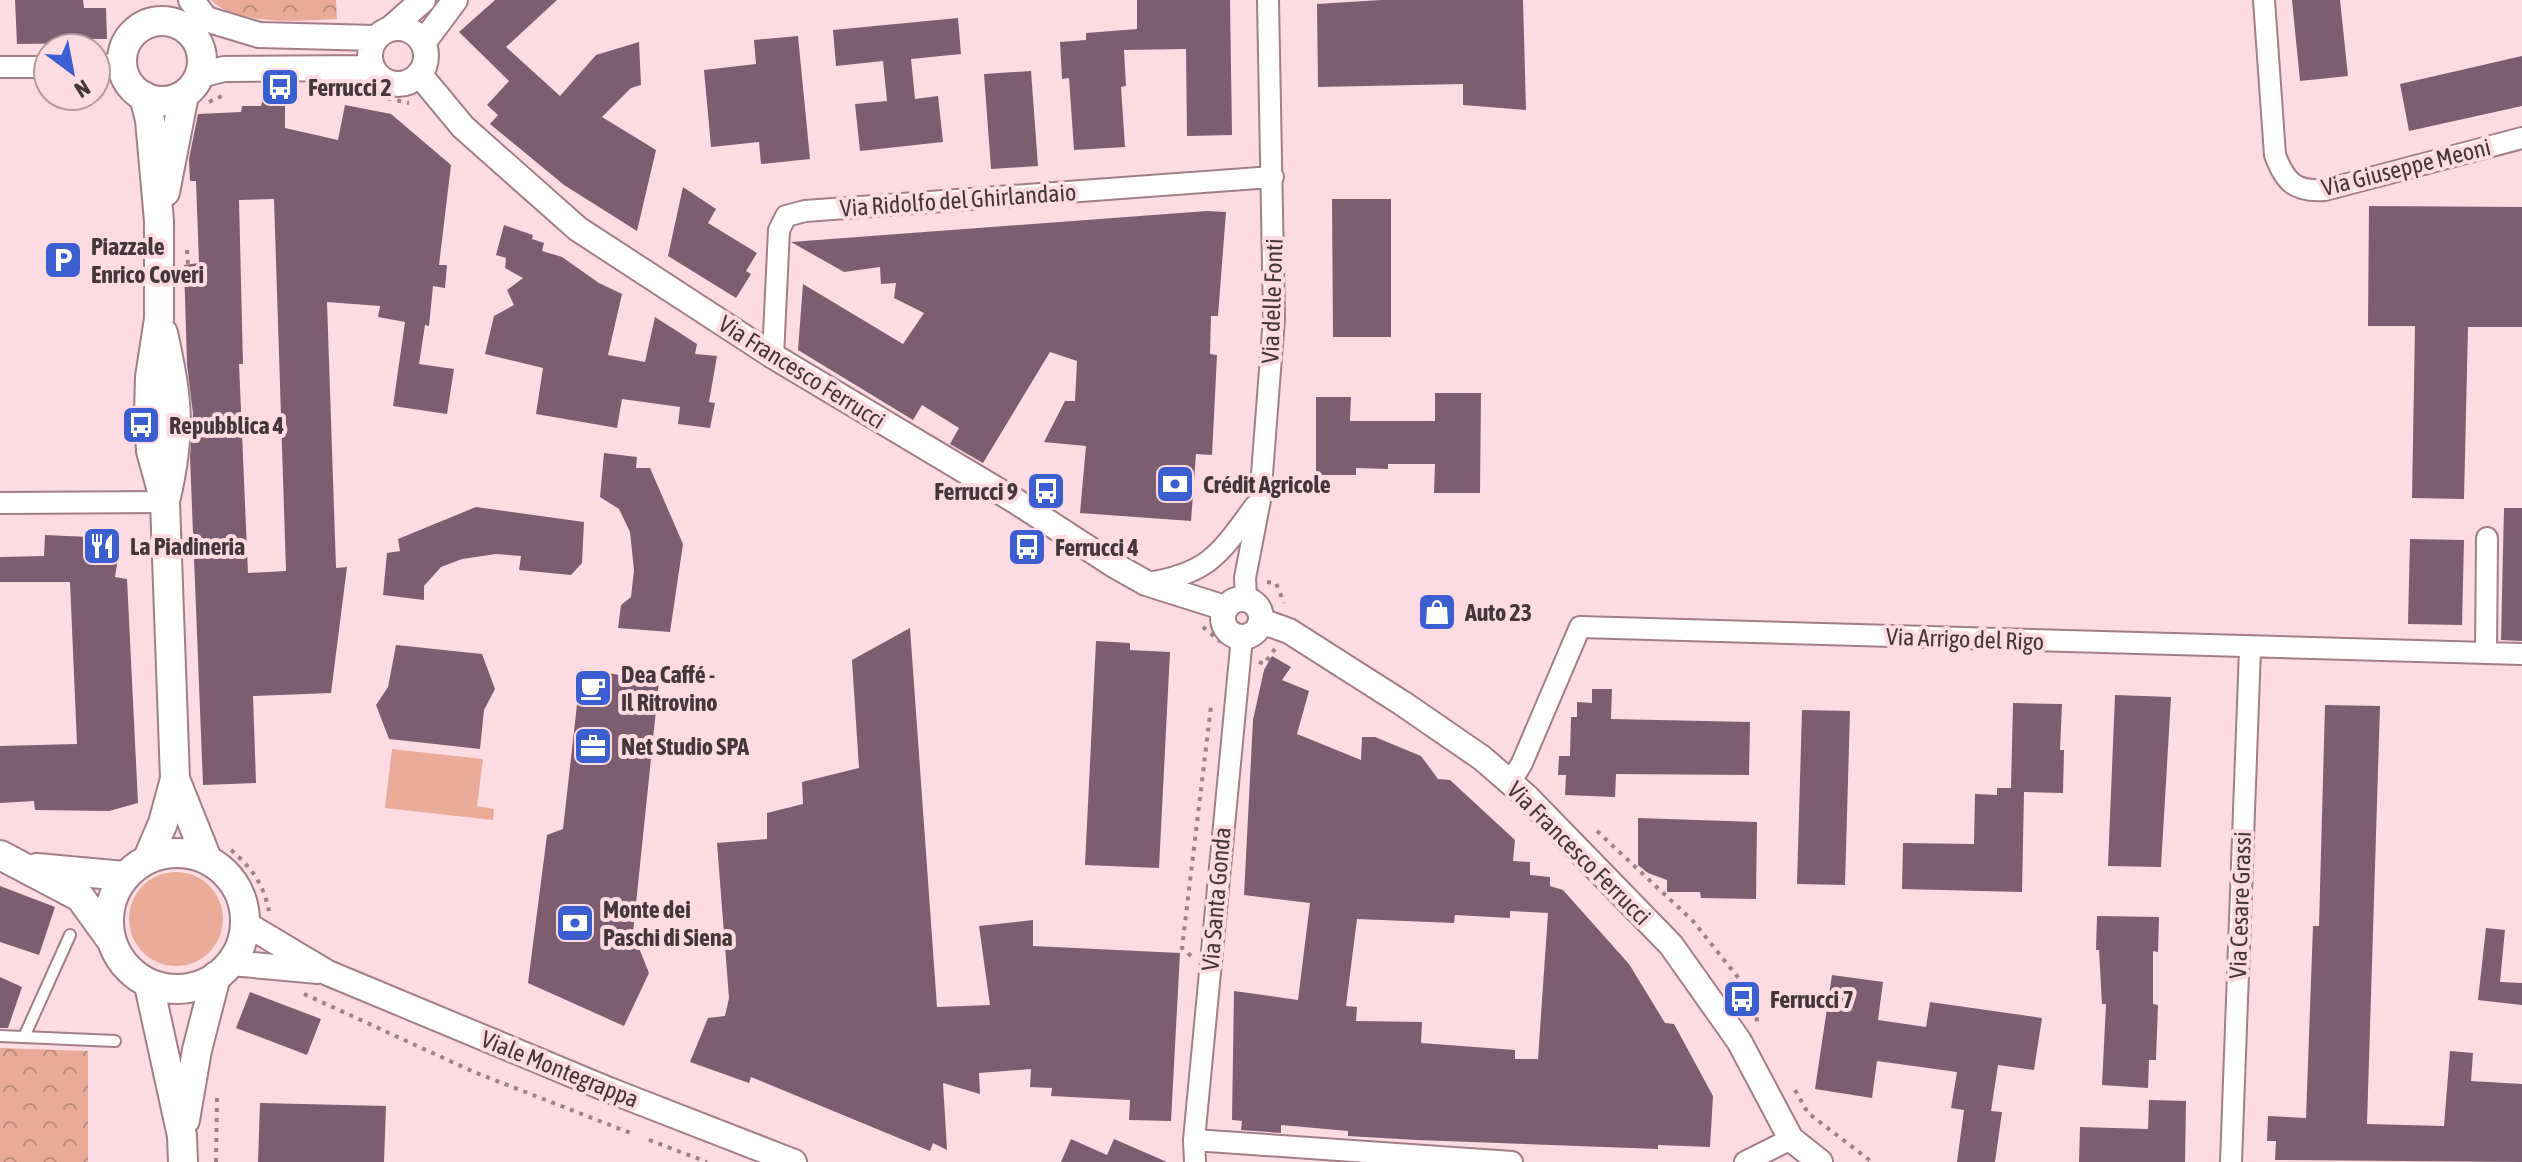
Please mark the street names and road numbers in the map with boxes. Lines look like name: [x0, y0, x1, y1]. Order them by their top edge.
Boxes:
street label: Via Giuseppe Meoni: [2319, 133, 2493, 201]
street label: Via Ridolfo del Ghirlandaio: [839, 178, 1077, 222]
street label: Via delle Fonti: [1256, 238, 1288, 364]
street label: Via Francesco Ferrucci: [714, 310, 890, 434]
street label: Via Arrigo del Rigo: [1886, 623, 2044, 655]
street label: Via Francesco Ferrucci: [1502, 776, 1656, 930]
street label: Via Santa Gonda: [1196, 826, 1236, 972]
street label: Via Cesare Grassi: [2224, 831, 2256, 979]
street label: Viale Montegrappa: [477, 1025, 643, 1113]

